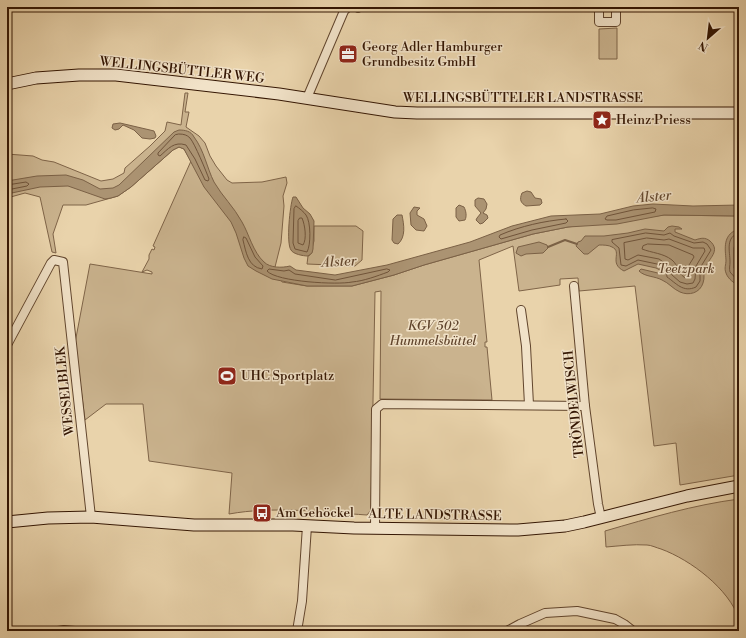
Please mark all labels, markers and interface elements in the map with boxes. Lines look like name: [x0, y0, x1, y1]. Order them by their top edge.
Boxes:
north arrow: [688, 18, 728, 58]
text: N: [696, 38, 711, 54]
place label: Georg Adler Hamburger Grundbesitz GmbH: [362, 39, 503, 70]
office icon: Georg Adler Hamburger Grundbesitz GmbH: [337, 43, 359, 65]
street label: WELLINGSBÜTTLER WEG: [98, 52, 266, 87]
street label: WELLINGSBÜTTELER LANDSTRASSE: [402, 89, 643, 106]
place icon: Heinz Priess: [591, 109, 613, 131]
place label: Heinz Priess: [616, 112, 691, 128]
water label: Alster: [634, 186, 673, 208]
water label: Alster: [319, 252, 358, 272]
park label: Teetzpark: [658, 261, 715, 277]
park label: KGV 502 Hummelsbüttel: [389, 318, 477, 349]
street label: WESSELBLEK: [52, 344, 78, 437]
street label: TRÖNDELWISCH: [559, 349, 588, 459]
sports icon: UHC Sportplatz: [216, 365, 238, 387]
place label: UHC Sportplatz: [241, 368, 334, 384]
bus stop icon: Am Gehöckel: [251, 502, 273, 524]
place label: Am Gehöckel: [275, 505, 354, 521]
street label: ALTE LANDSTRASSE: [367, 506, 502, 524]

